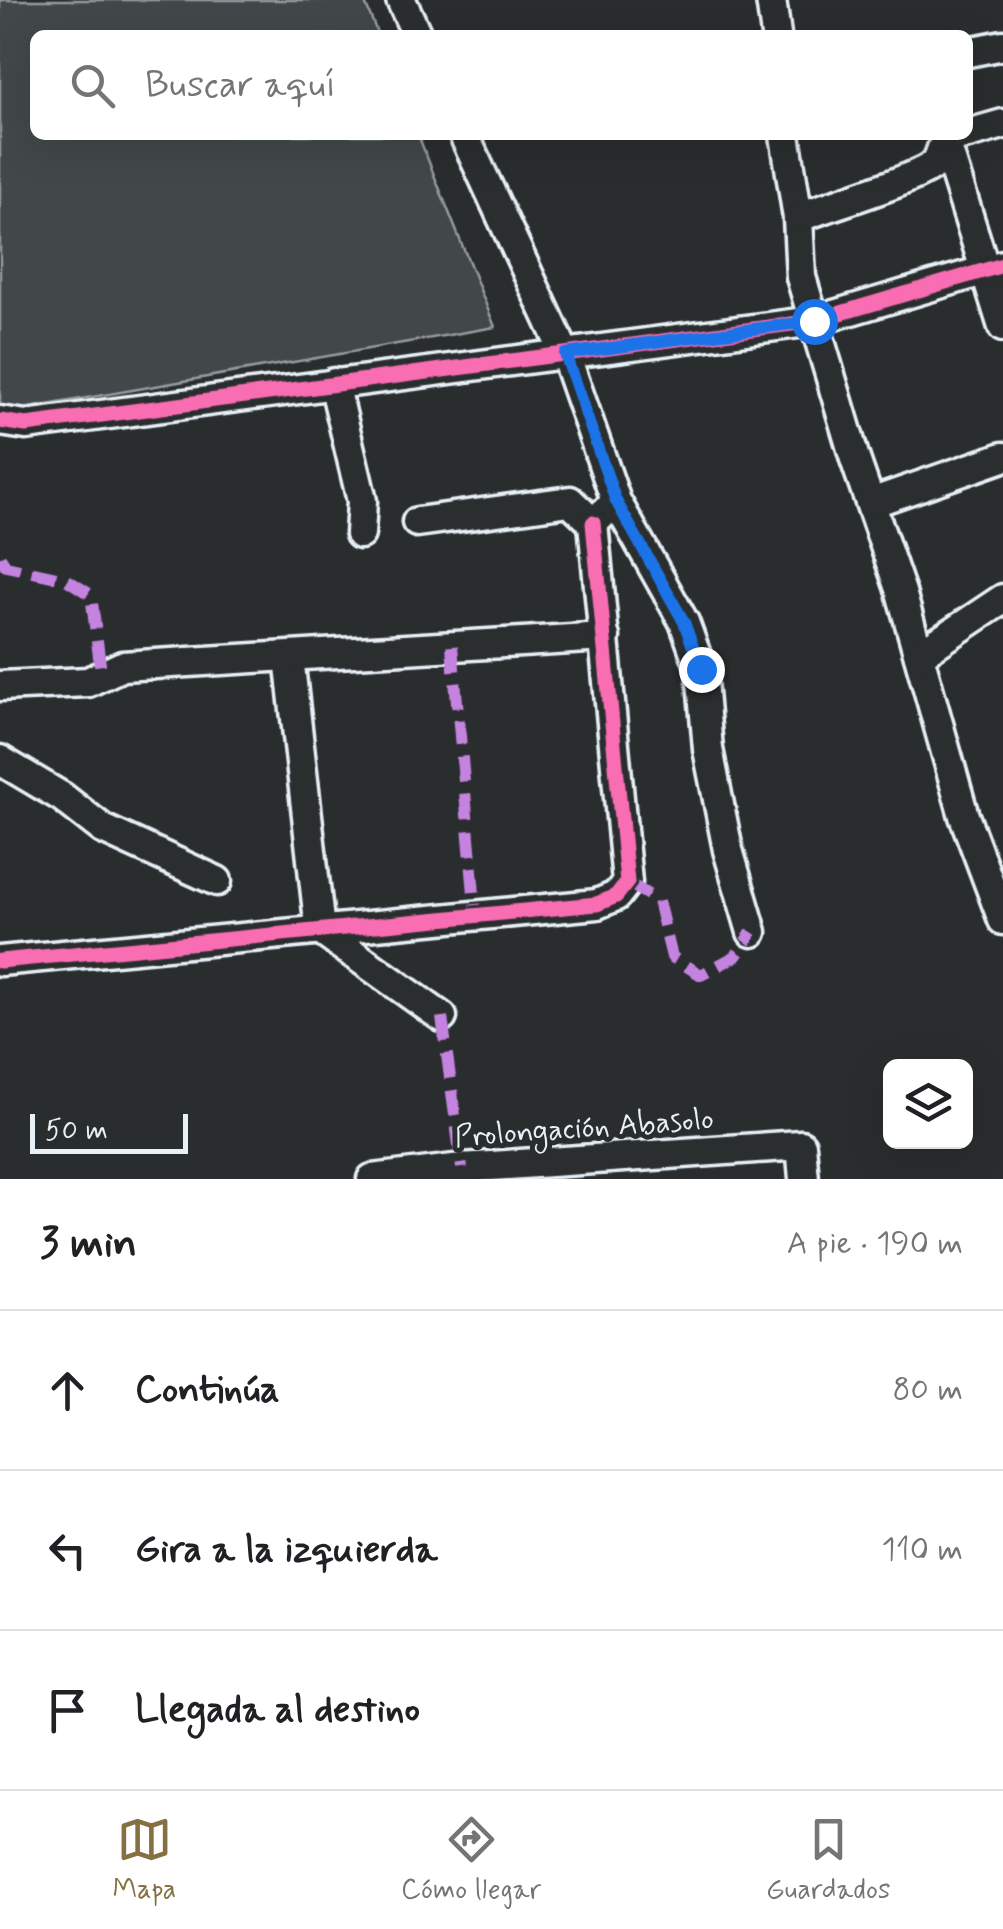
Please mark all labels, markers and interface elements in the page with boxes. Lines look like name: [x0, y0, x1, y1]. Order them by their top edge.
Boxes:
search box: [30, 30, 973, 140]
icon: search: [65, 58, 120, 113]
text: Buscar aquí: [145, 61, 336, 110]
route start: [792, 299, 838, 345]
route end: [679, 647, 725, 693]
map controls: [883, 1059, 973, 1149]
button: layers: [883, 1059, 973, 1149]
street label: Prolongación Abasolo: [453, 1100, 715, 1159]
scale bar: [30, 1109, 188, 1154]
text: 50 m: [45, 1113, 108, 1150]
text: 3 min: [40, 1217, 137, 1272]
text: A pie · 190 m: [787, 1223, 963, 1265]
icon: ahead: [40, 1363, 95, 1418]
text: Continúa: [135, 1366, 280, 1415]
text: 80 m: [893, 1369, 963, 1411]
icon: left: [40, 1523, 95, 1578]
text: Gira a la izquierda: [135, 1526, 438, 1575]
text: 110 m: [882, 1529, 963, 1571]
icon: arrive: [40, 1683, 95, 1738]
text: Llegada al destino: [135, 1686, 420, 1735]
tab: Mapa: [112, 1812, 176, 1909]
tab: Cómo llegar: [401, 1812, 541, 1909]
tab: Guardados: [766, 1812, 891, 1909]

